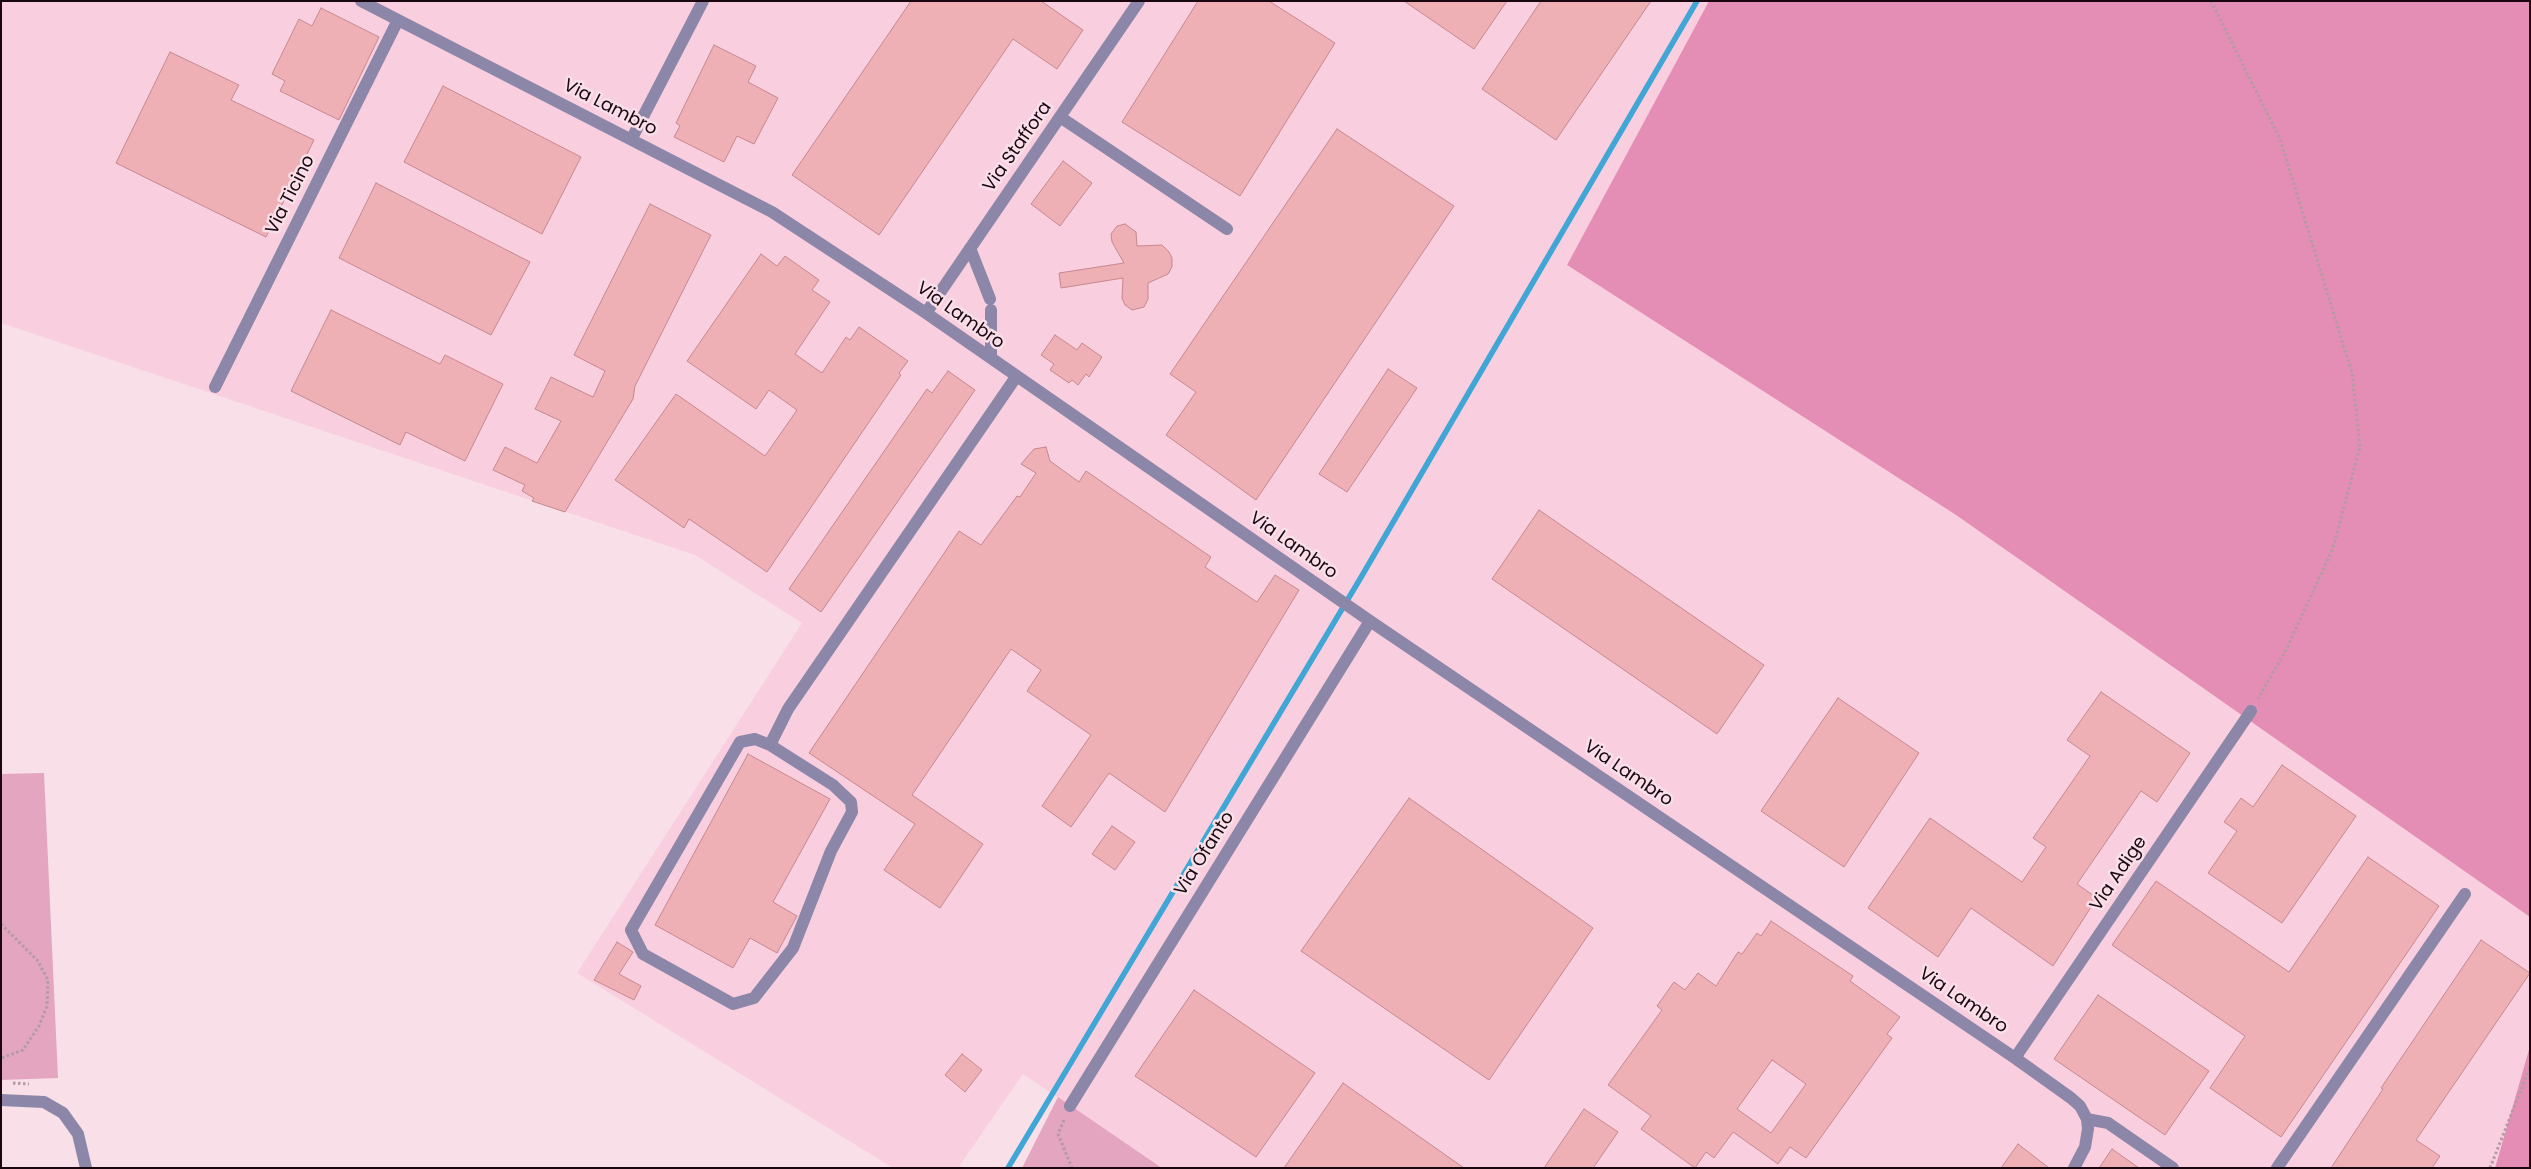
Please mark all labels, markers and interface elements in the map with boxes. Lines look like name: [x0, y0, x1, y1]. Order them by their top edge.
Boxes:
street label: Via Lambro: [559, 75, 661, 141]
street label: Via Staffora: [979, 98, 1057, 196]
street label: Via Ticino: [262, 152, 320, 238]
street label: Via Lambro: [912, 278, 1008, 354]
street label: Via Lambro: [1245, 508, 1341, 584]
street label: Via Lambro: [1579, 736, 1677, 812]
street label: Via Ofanto: [1171, 808, 1239, 900]
street label: Via Adige: [2086, 832, 2152, 916]
street label: Via Lambro: [1914, 963, 2012, 1039]

